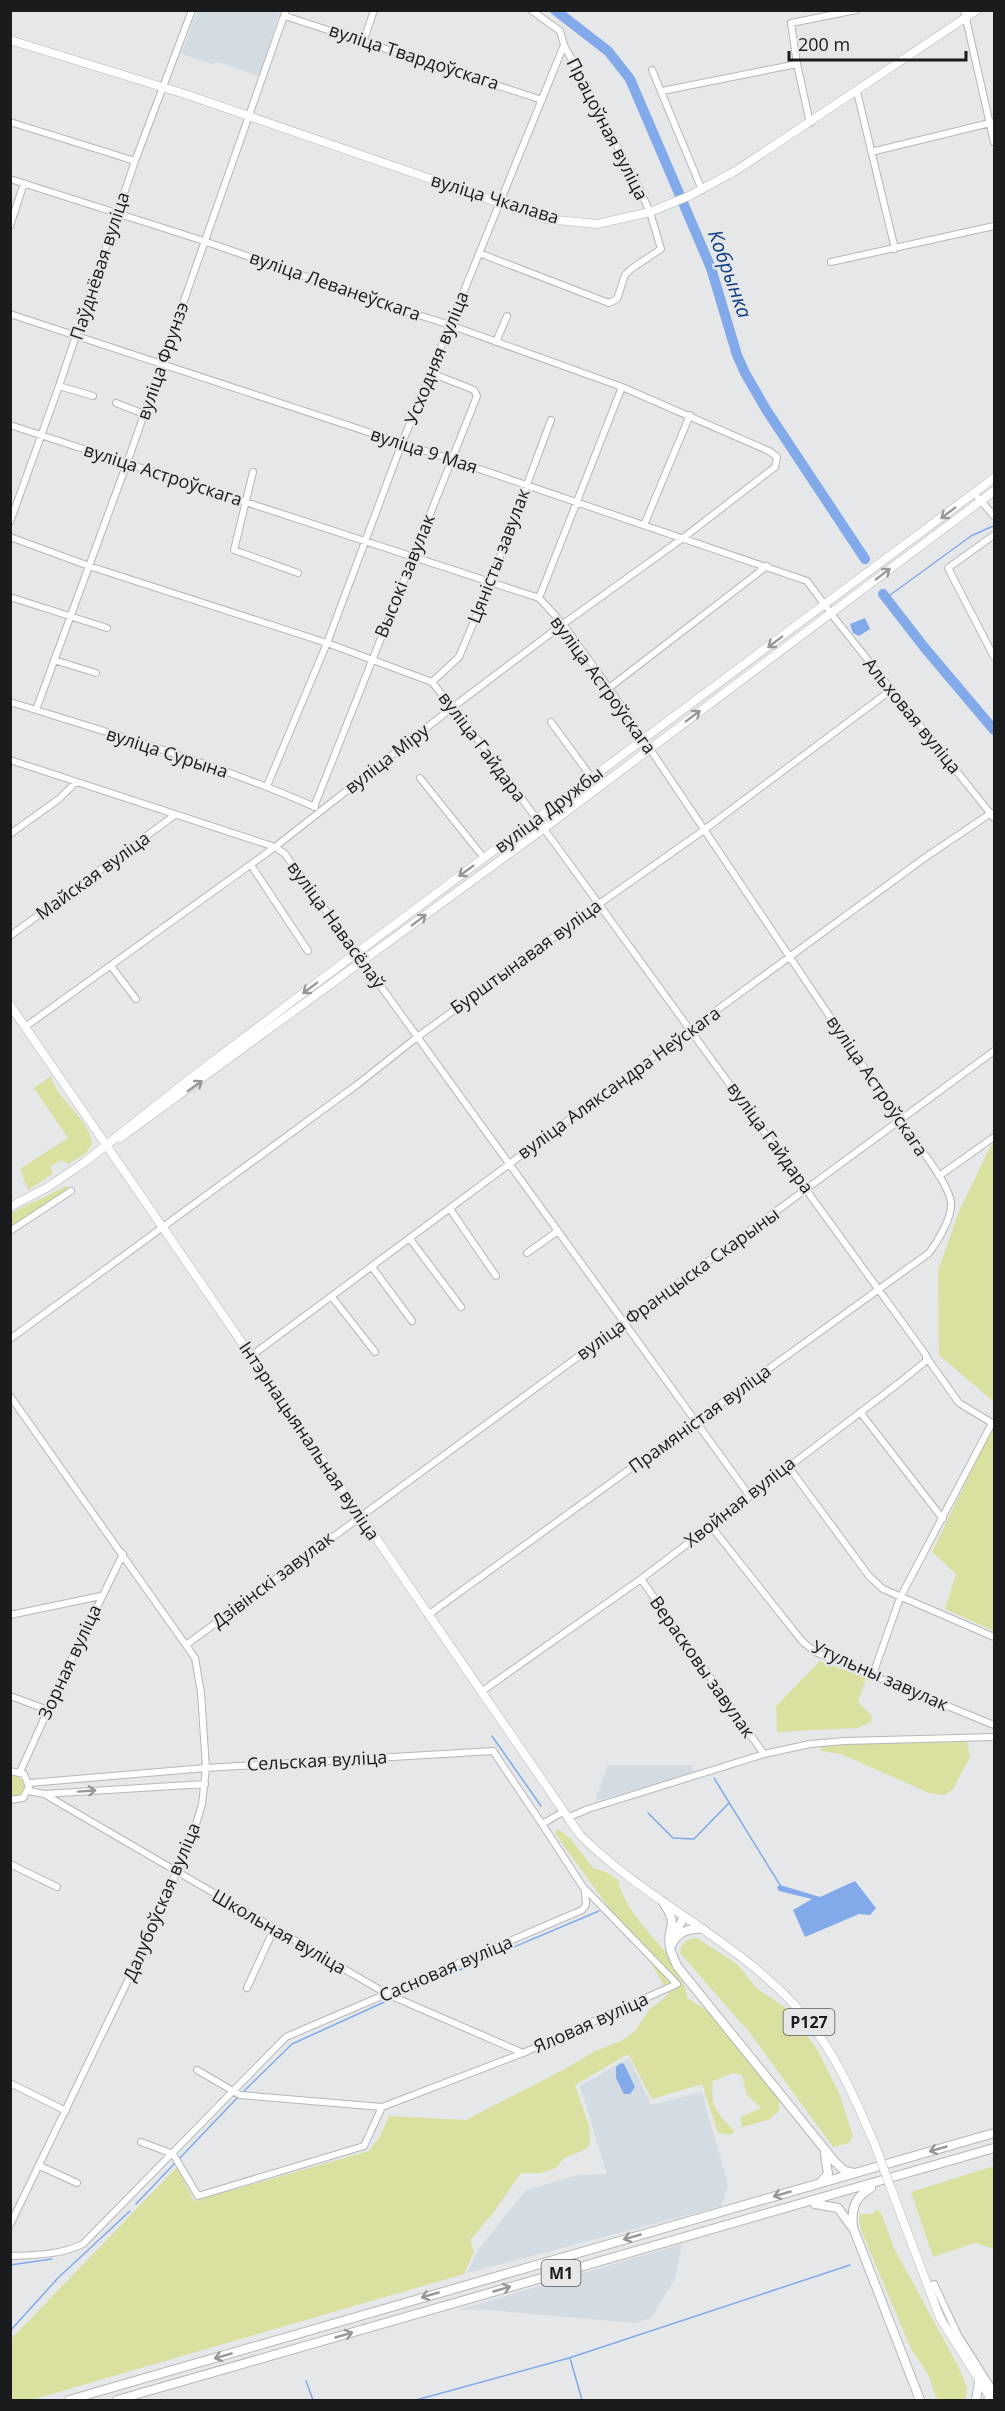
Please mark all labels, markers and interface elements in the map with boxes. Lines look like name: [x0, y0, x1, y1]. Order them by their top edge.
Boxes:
street label: вуліца Твардоўскага: [326, 17, 502, 95]
scale bar: [789, 24, 966, 62]
text: 200 m: [798, 32, 850, 56]
street label: Працоўная вуліца: [562, 53, 654, 204]
street label: вуліца Чкалава: [428, 167, 562, 229]
street label: Паўднёвая вуліца: [64, 189, 134, 343]
water label: Кобрынка: [702, 226, 759, 322]
street label: вуліца Леванеўскага: [247, 244, 424, 326]
street label: Усходняя вуліца: [398, 287, 474, 428]
street label: вуліца Фрунзэ: [131, 298, 194, 423]
street label: вуліца 9 Мая: [368, 421, 481, 479]
street label: вуліца Астроўскага: [81, 437, 246, 511]
street label: Цяністы завулак: [461, 484, 535, 626]
one-way arrow: [940, 507, 956, 519]
street label: Высокі завулак: [368, 510, 440, 641]
one-way arrow: [874, 568, 890, 580]
street label: вуліца Астроўскага: [546, 611, 662, 758]
one-way arrow: [767, 636, 783, 648]
street label: Альховая вуліца: [858, 652, 967, 778]
street label: вуліца Гайдара: [433, 686, 532, 806]
one-way arrow: [685, 710, 701, 722]
street label: вуліца Міру: [339, 717, 434, 799]
street label: вуліца Сурына: [103, 721, 231, 783]
street label: вуліца Дружбы: [489, 760, 608, 858]
street label: Майская вуліца: [30, 826, 154, 925]
street label: вуліца Навасёлаў: [282, 856, 392, 994]
one-way arrow: [459, 865, 475, 877]
street label: Бурштынавая вуліца: [445, 893, 606, 1019]
one-way arrow: [411, 914, 427, 927]
one-way arrow: [302, 981, 318, 994]
street label: вуліца Аляксандра Неўскага: [512, 1000, 725, 1164]
street label: вуліца Астроўскага: [822, 1010, 934, 1161]
street label: вуліца Гайдара: [722, 1077, 819, 1198]
one-way arrow: [186, 1080, 202, 1092]
street label: вуліца Францыска Скарыны: [571, 1201, 784, 1365]
street label: Інтэрнацыянальная вуліца: [234, 1336, 386, 1545]
street label: Прамяністая вуліца: [623, 1358, 775, 1478]
street label: Хвойная вуліца: [679, 1450, 800, 1552]
street label: Дзівінскі завулак: [207, 1525, 339, 1633]
street label: Верасковы завулак: [645, 1591, 761, 1743]
street label: Зорная вуліца: [32, 1600, 106, 1723]
street label: Утульны завулак: [808, 1634, 953, 1716]
street label: Сельская вуліца: [246, 1744, 388, 1776]
one-way arrow: [76, 1785, 96, 1796]
street label: Далубоўская вуліца: [117, 1819, 205, 1985]
street label: Школьная вуліца: [208, 1883, 351, 1979]
street label: Сасновая вуліца: [375, 1929, 516, 2007]
street label: Яловая вуліца: [530, 1986, 652, 2058]
road number: Р127: [784, 2009, 834, 2035]
one-way arrow: [929, 2144, 948, 2155]
one-way arrow: [773, 2189, 792, 2201]
one-way arrow: [623, 2232, 642, 2243]
road number: М1: [542, 2260, 580, 2286]
one-way arrow: [493, 2283, 512, 2294]
one-way arrow: [421, 2290, 440, 2301]
one-way arrow: [335, 2329, 354, 2340]
one-way arrow: [213, 2351, 232, 2362]

